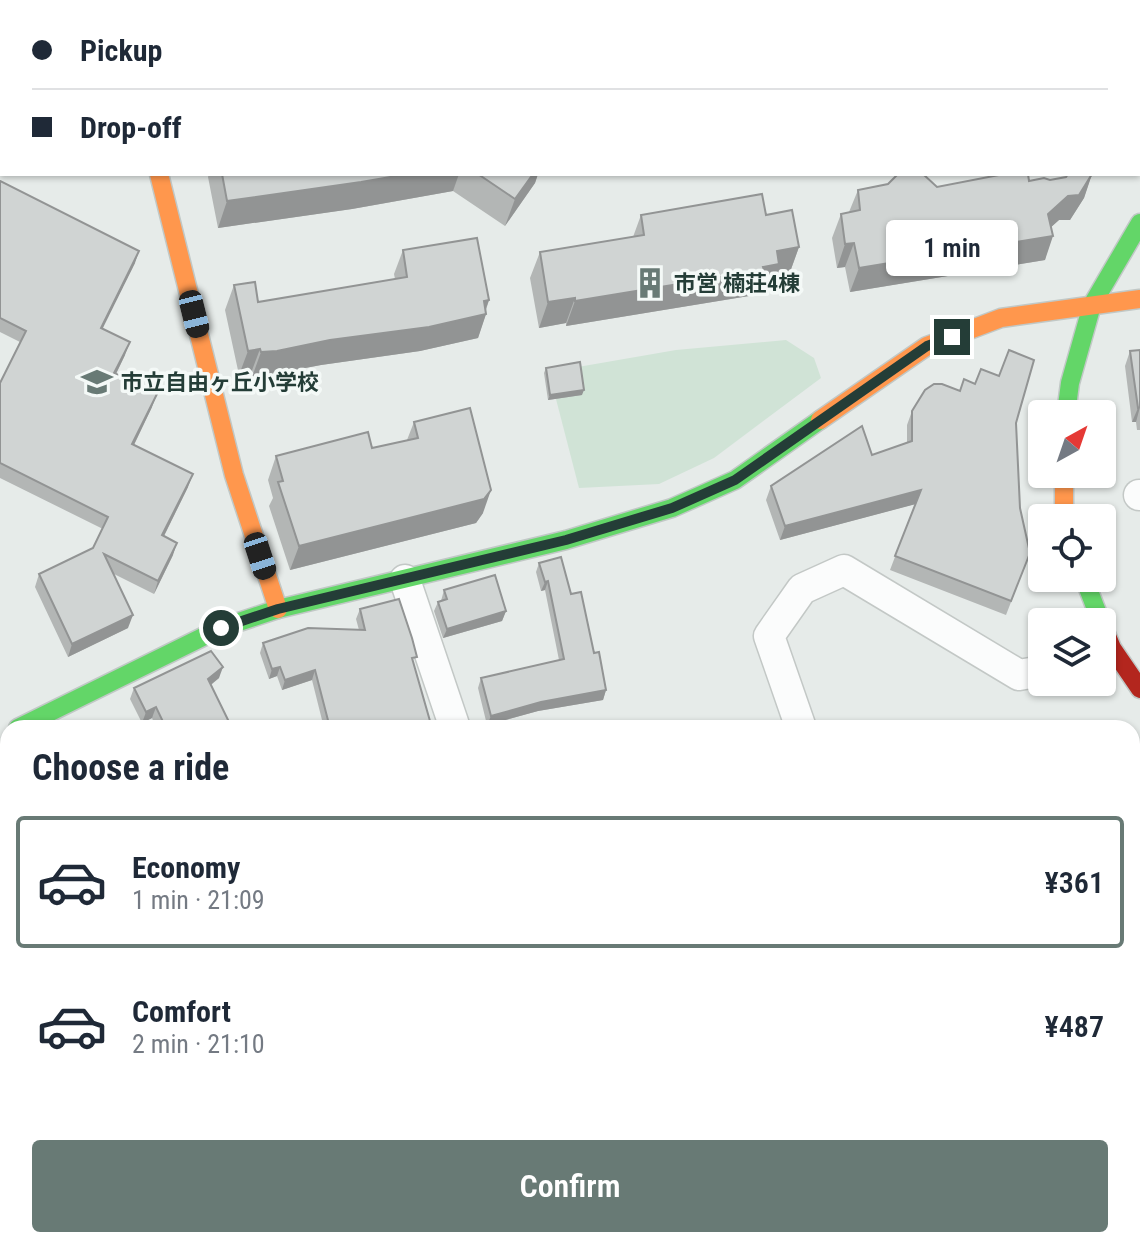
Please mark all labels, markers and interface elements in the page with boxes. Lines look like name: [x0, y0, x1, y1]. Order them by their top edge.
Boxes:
text: Pickup: [80, 33, 162, 68]
text: Drop-off: [80, 110, 182, 145]
callout: 1 min: [886, 221, 1018, 277]
text: 1 min: [923, 233, 981, 263]
building icon: 市営 楠荘4棟: [633, 266, 667, 300]
place label: 市営 楠荘4棟: [674, 271, 800, 296]
car: [177, 288, 211, 340]
route end: [934, 319, 970, 355]
school or university icon: 市立自由ヶ丘小学校: [80, 365, 114, 399]
place label: 市立自由ヶ丘小学校: [121, 370, 319, 395]
north arrow: [1028, 400, 1116, 488]
map controls: [1028, 400, 1116, 696]
button: locate: [1028, 504, 1116, 592]
car: [241, 529, 279, 583]
button: layers: [1028, 608, 1116, 696]
route start: [203, 610, 239, 646]
text: Choose a ride: [32, 747, 229, 789]
icon: car: [36, 846, 108, 918]
text: Economy: [132, 850, 240, 885]
text: ¥361: [1045, 865, 1104, 900]
text: 1 min · 21:09: [132, 885, 265, 915]
icon: car: [36, 990, 108, 1062]
text: Comfort: [132, 994, 231, 1029]
text: ¥487: [1045, 1009, 1104, 1044]
text: 2 min · 21:10: [132, 1029, 265, 1059]
button: Confirm: [32, 1140, 1108, 1232]

